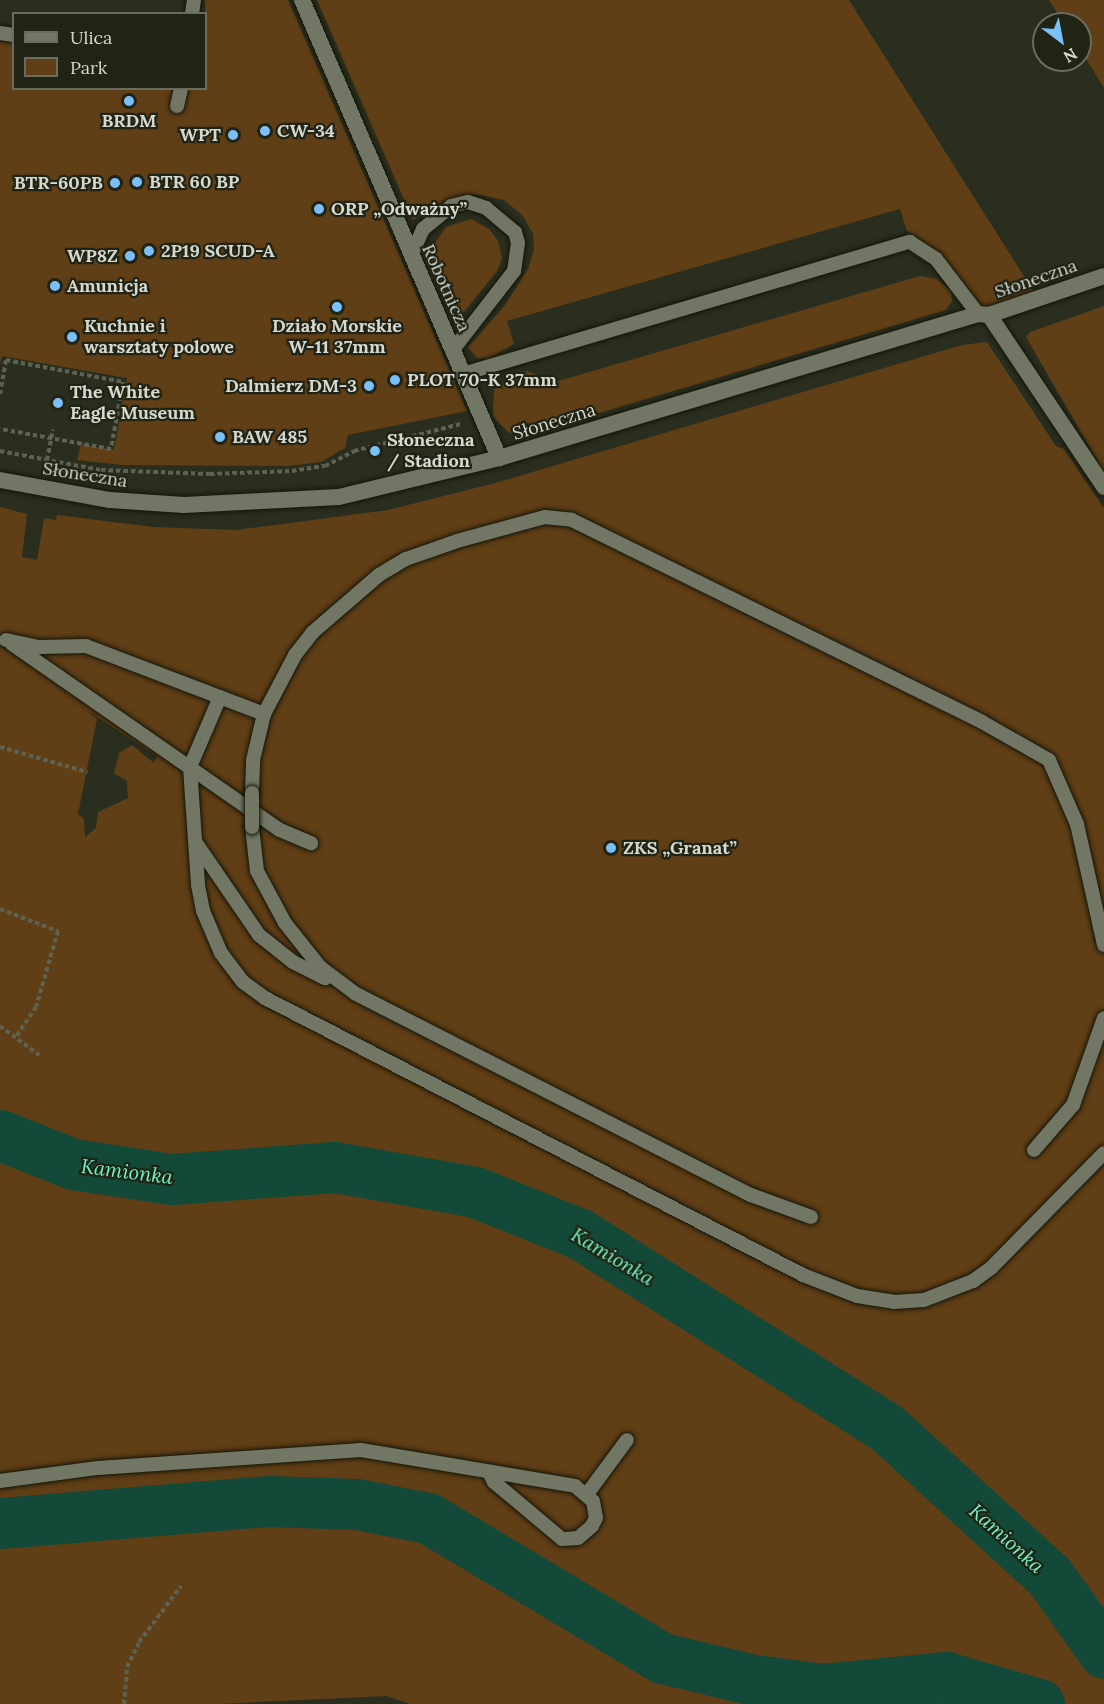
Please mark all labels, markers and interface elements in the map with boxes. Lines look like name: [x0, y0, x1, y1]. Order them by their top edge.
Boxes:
legend: [12, 12, 207, 90]
north arrow: [1032, 12, 1092, 72]
text: Ulica: [70, 26, 112, 49]
text: N: [1060, 44, 1081, 67]
text: Park: [70, 56, 107, 79]
marker: BRDM: [122, 94, 136, 108]
place label: BRDM: [102, 110, 156, 132]
place label: CW-34: [277, 120, 335, 142]
place label: WPT: [180, 124, 221, 146]
marker: CW-34: [258, 124, 272, 138]
marker: WPT: [226, 128, 240, 142]
place label: BTR 60 BP: [149, 171, 239, 193]
place label: BTR-60PB: [14, 172, 103, 194]
marker: BTR 60 BP: [130, 175, 144, 189]
marker: BTR-60PB: [108, 176, 122, 190]
place label: ORP „Odważny”: [331, 198, 467, 220]
marker: ORP „Odważny”: [312, 202, 326, 216]
place label: 2P19 SCUD-A: [161, 240, 275, 262]
street label: Robotnicza: [417, 241, 475, 335]
marker: 2P19 SCUD-A: [142, 244, 156, 258]
place label: WP8Z: [67, 245, 118, 267]
marker: WP8Z: [123, 249, 137, 263]
street label: Słoneczna: [992, 255, 1080, 303]
place label: Amunicja: [67, 275, 148, 297]
marker: Amunicja: [48, 279, 62, 293]
marker: Działo Morskie W-11 37mm: [330, 300, 344, 314]
place label: Kuchnie i warsztaty polowe: [84, 316, 234, 358]
place label: Działo Morskie W-11 37mm: [272, 316, 402, 358]
marker: Kuchnie i warsztaty polowe: [65, 330, 79, 344]
place label: PLOT 70-K 37mm: [407, 369, 557, 391]
marker: PLOT 70-K 37mm: [388, 373, 402, 387]
place label: Dalmierz DM-3: [225, 375, 357, 397]
marker: Dalmierz DM-3: [362, 379, 376, 393]
place label: The White Eagle Museum: [70, 382, 195, 424]
marker: The White Eagle Museum: [51, 396, 65, 410]
street label: Słoneczna: [510, 399, 598, 445]
place label: BAW 485: [232, 426, 307, 448]
marker: BAW 485: [213, 430, 227, 444]
place label: Słoneczna / Stadion: [387, 430, 475, 472]
marker: Słoneczna / Stadion: [368, 444, 382, 458]
street label: Słoneczna: [41, 458, 129, 492]
place label: ZKS „Granat”: [623, 837, 737, 859]
marker: ZKS „Granat”: [604, 841, 618, 855]
water label: Kamionka: [80, 1153, 174, 1189]
water label: Kamionka: [567, 1222, 659, 1290]
water label: Kamionka: [965, 1498, 1049, 1578]

